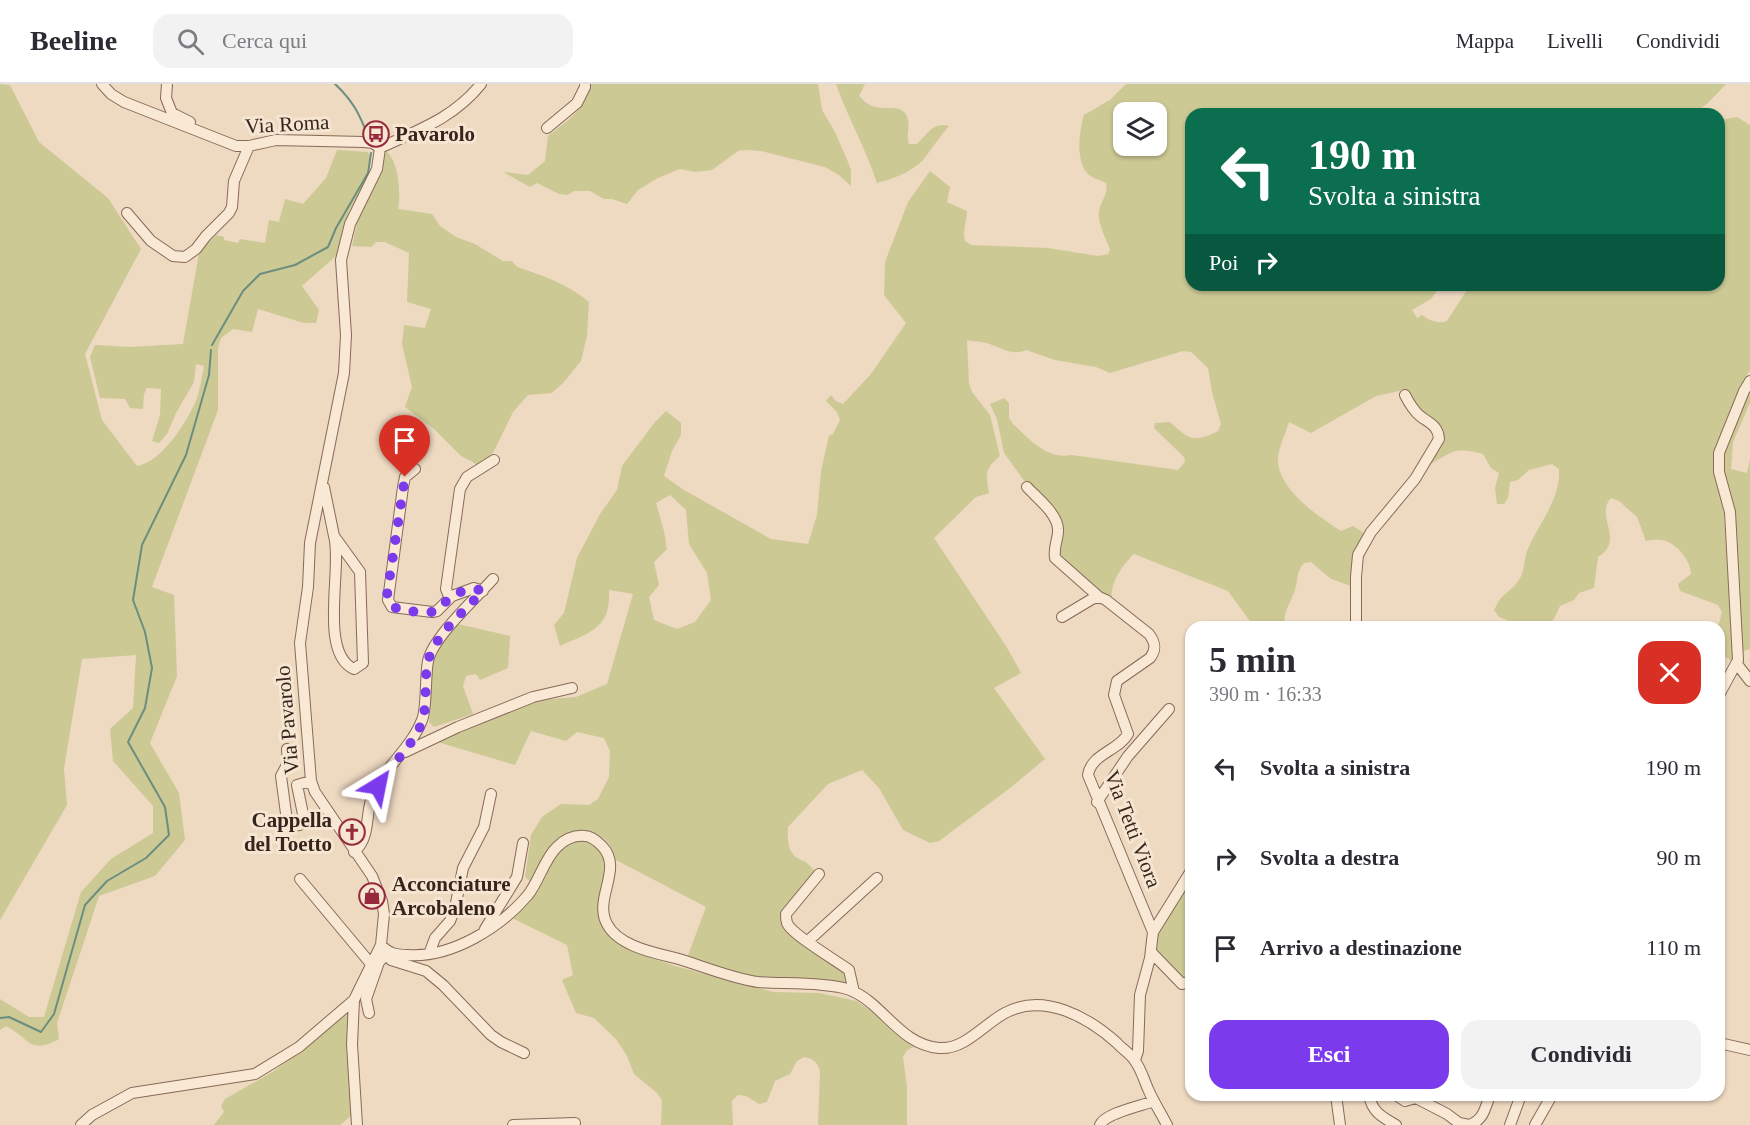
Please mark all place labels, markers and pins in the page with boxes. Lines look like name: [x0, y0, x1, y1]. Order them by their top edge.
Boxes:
bus stop icon: Pavarolo: [361, 119, 391, 149]
place label: Pavarolo: [395, 122, 475, 146]
pin: [379, 415, 430, 477]
place label: Cappella del Toetto: [244, 808, 332, 856]
church icon: Cappella del Toetto: [337, 817, 367, 847]
place label: Acconciature Arcobaleno: [392, 872, 511, 920]
shop icon: Acconciature Arcobaleno: [357, 881, 387, 911]

